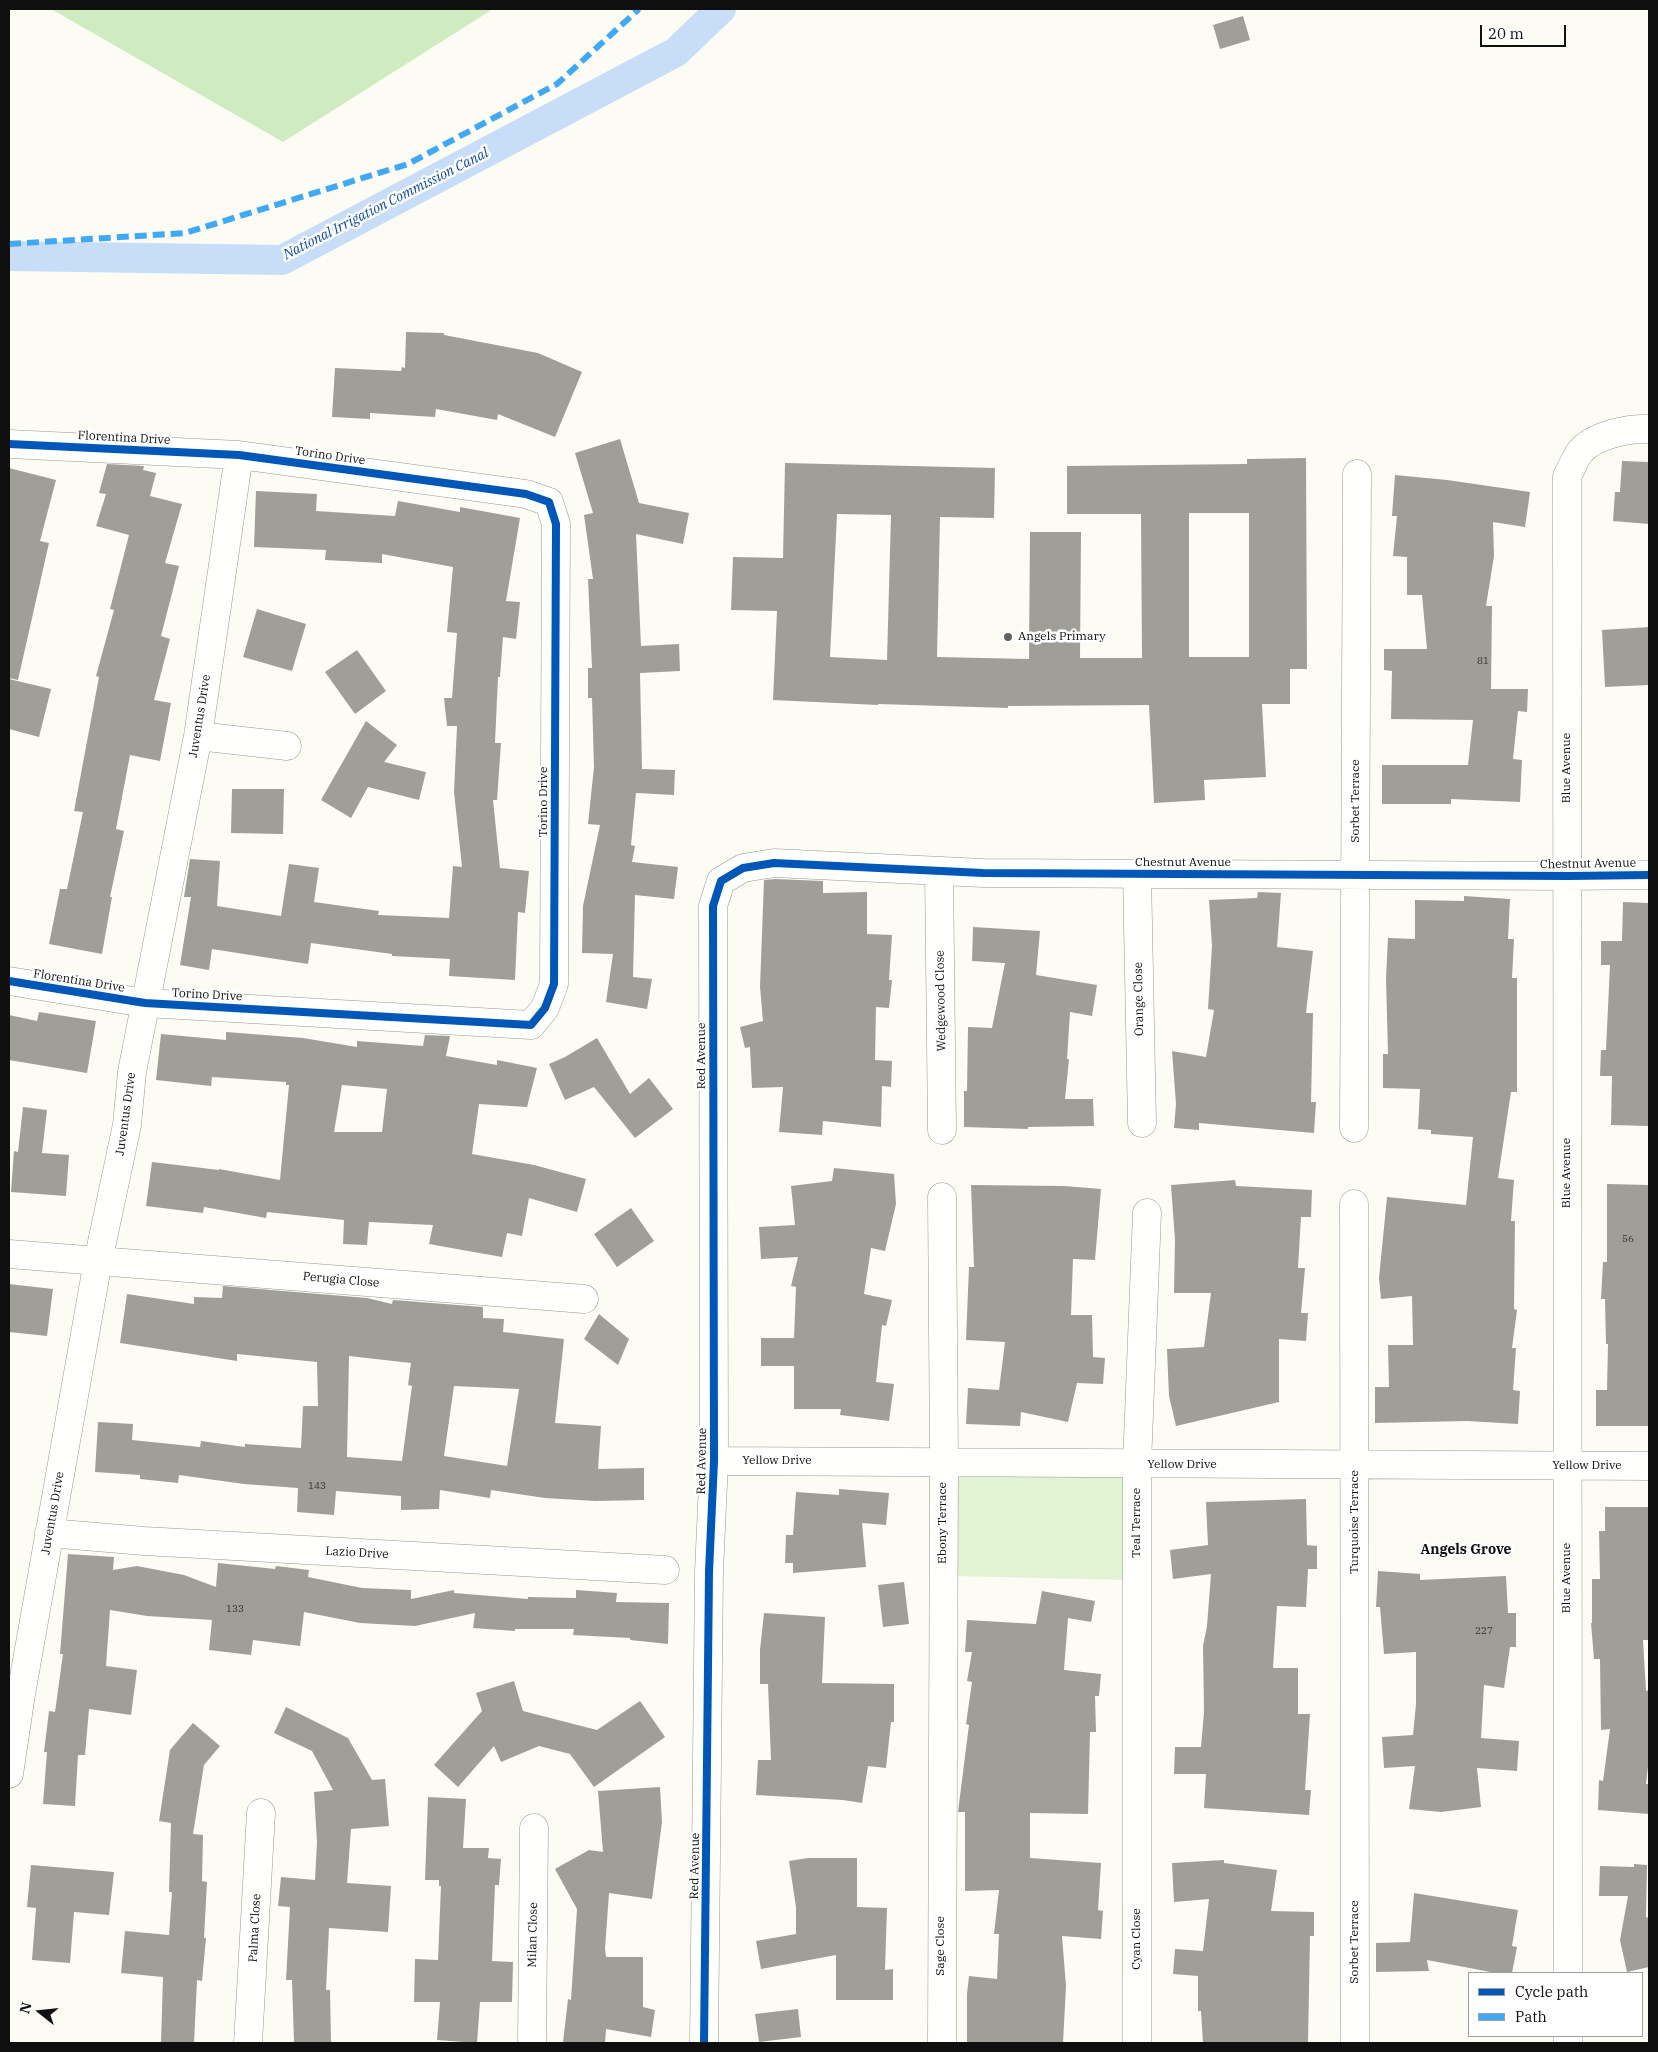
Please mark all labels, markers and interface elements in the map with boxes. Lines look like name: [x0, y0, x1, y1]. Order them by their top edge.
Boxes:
scale bar: [1483, 15, 1569, 47]
text: 20 m: [1488, 24, 1524, 43]
water label: National Irrigation Commission Canal: [281, 145, 491, 263]
street label: Florentina Drive: [77, 428, 171, 448]
street label: Torino Drive: [294, 444, 366, 468]
place label: Angels Primary: [1018, 630, 1106, 644]
marker: Angels Primary: [1002, 631, 1014, 643]
house number: 81: [1477, 655, 1489, 667]
street label: Juventus Drive: [186, 673, 214, 759]
street label: Blue Avenue: [1560, 733, 1574, 803]
street label: Sorbet Terrace: [1349, 759, 1363, 843]
street label: Torino Drive: [537, 767, 551, 837]
street label: Chestnut Avenue: [1135, 856, 1231, 870]
street label: Chestnut Avenue: [1540, 856, 1636, 872]
street label: Wedgewood Close: [933, 950, 949, 1052]
street label: Orange Close: [1131, 962, 1147, 1036]
street label: Florentina Drive: [32, 967, 126, 995]
street label: Torino Drive: [171, 986, 243, 1004]
street label: Red Avenue: [695, 1023, 709, 1089]
street label: Juventus Drive: [113, 1071, 139, 1157]
street label: Blue Avenue: [1560, 1138, 1574, 1208]
house number: 56: [1622, 1233, 1634, 1245]
street label: Perugia Close: [302, 1269, 380, 1291]
street label: Red Avenue: [694, 1428, 710, 1494]
street label: Yellow Drive: [742, 1454, 812, 1468]
street label: Yellow Drive: [1147, 1458, 1217, 1472]
street label: Yellow Drive: [1552, 1459, 1622, 1473]
street label: Juventus Drive: [39, 1470, 67, 1556]
street label: Turquoise Terrace: [1348, 1470, 1362, 1574]
house number: 143: [308, 1480, 326, 1492]
street label: Ebony Terrace: [936, 1482, 950, 1564]
street label: Teal Terrace: [1130, 1488, 1144, 1558]
district label: Angels Grove: [1420, 1542, 1512, 1558]
street label: Blue Avenue: [1560, 1543, 1574, 1613]
street label: Lazio Drive: [325, 1544, 389, 1562]
house number: 133: [226, 1603, 244, 1615]
house number: 227: [1475, 1625, 1493, 1637]
street label: Red Avenue: [687, 1833, 703, 1899]
street label: Palma Close: [246, 1893, 264, 1963]
street label: Sorbet Terrace: [1348, 1900, 1362, 1984]
street label: Milan Close: [525, 1902, 541, 1968]
street label: Cyan Close: [1130, 1908, 1144, 1970]
street label: Sage Close: [934, 1916, 948, 1976]
legend: [1468, 1972, 1643, 2037]
text: Cycle path: [1515, 1982, 1588, 2001]
north arrow: [15, 1987, 65, 2037]
text: N: [15, 2000, 36, 2016]
text: Path: [1515, 2007, 1547, 2026]

